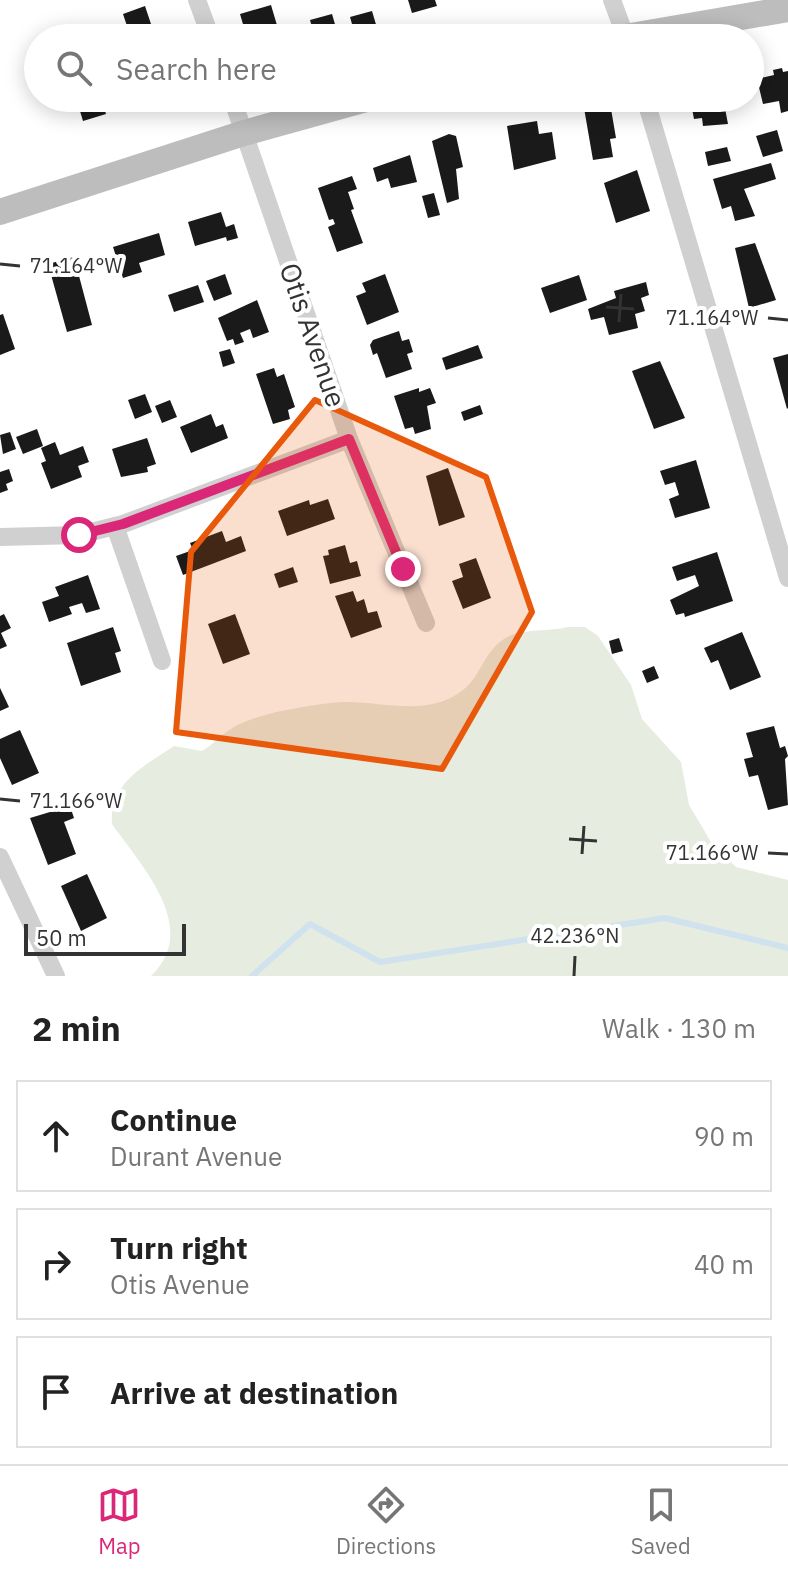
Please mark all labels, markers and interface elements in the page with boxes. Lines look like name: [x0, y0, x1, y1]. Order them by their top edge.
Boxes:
search box: [24, 24, 764, 112]
icon: search: [52, 46, 96, 90]
text: Search here: [116, 49, 277, 88]
text: 71.164°W: [30, 252, 122, 279]
street label: Otis Avenue: [271, 258, 355, 412]
text: 71.164°W: [666, 304, 758, 331]
route start: [61, 517, 97, 553]
route end: [385, 551, 421, 587]
text: 71.166°W: [30, 787, 122, 814]
text: 71.166°W: [666, 839, 758, 866]
scale bar: [24, 920, 186, 956]
text: 42.236°N: [531, 922, 619, 949]
text: 50 m: [36, 923, 87, 952]
text: 2 min: [32, 1006, 121, 1050]
text: Walk · 130 m: [602, 1011, 756, 1045]
text: Continue: [110, 1100, 237, 1139]
icon: ahead: [34, 1114, 78, 1158]
text: 90 m: [694, 1119, 754, 1153]
text: Durant Avenue: [110, 1139, 282, 1173]
text: Turn right: [110, 1228, 248, 1267]
icon: right: [34, 1242, 78, 1286]
text: 40 m: [694, 1247, 754, 1281]
text: Otis Avenue: [110, 1267, 250, 1301]
icon: arrive: [34, 1370, 78, 1414]
text: Arrive at destination: [110, 1373, 398, 1412]
tab: Map: [97, 1483, 141, 1560]
tab: Directions: [336, 1483, 436, 1560]
tab: Saved: [631, 1483, 691, 1560]

